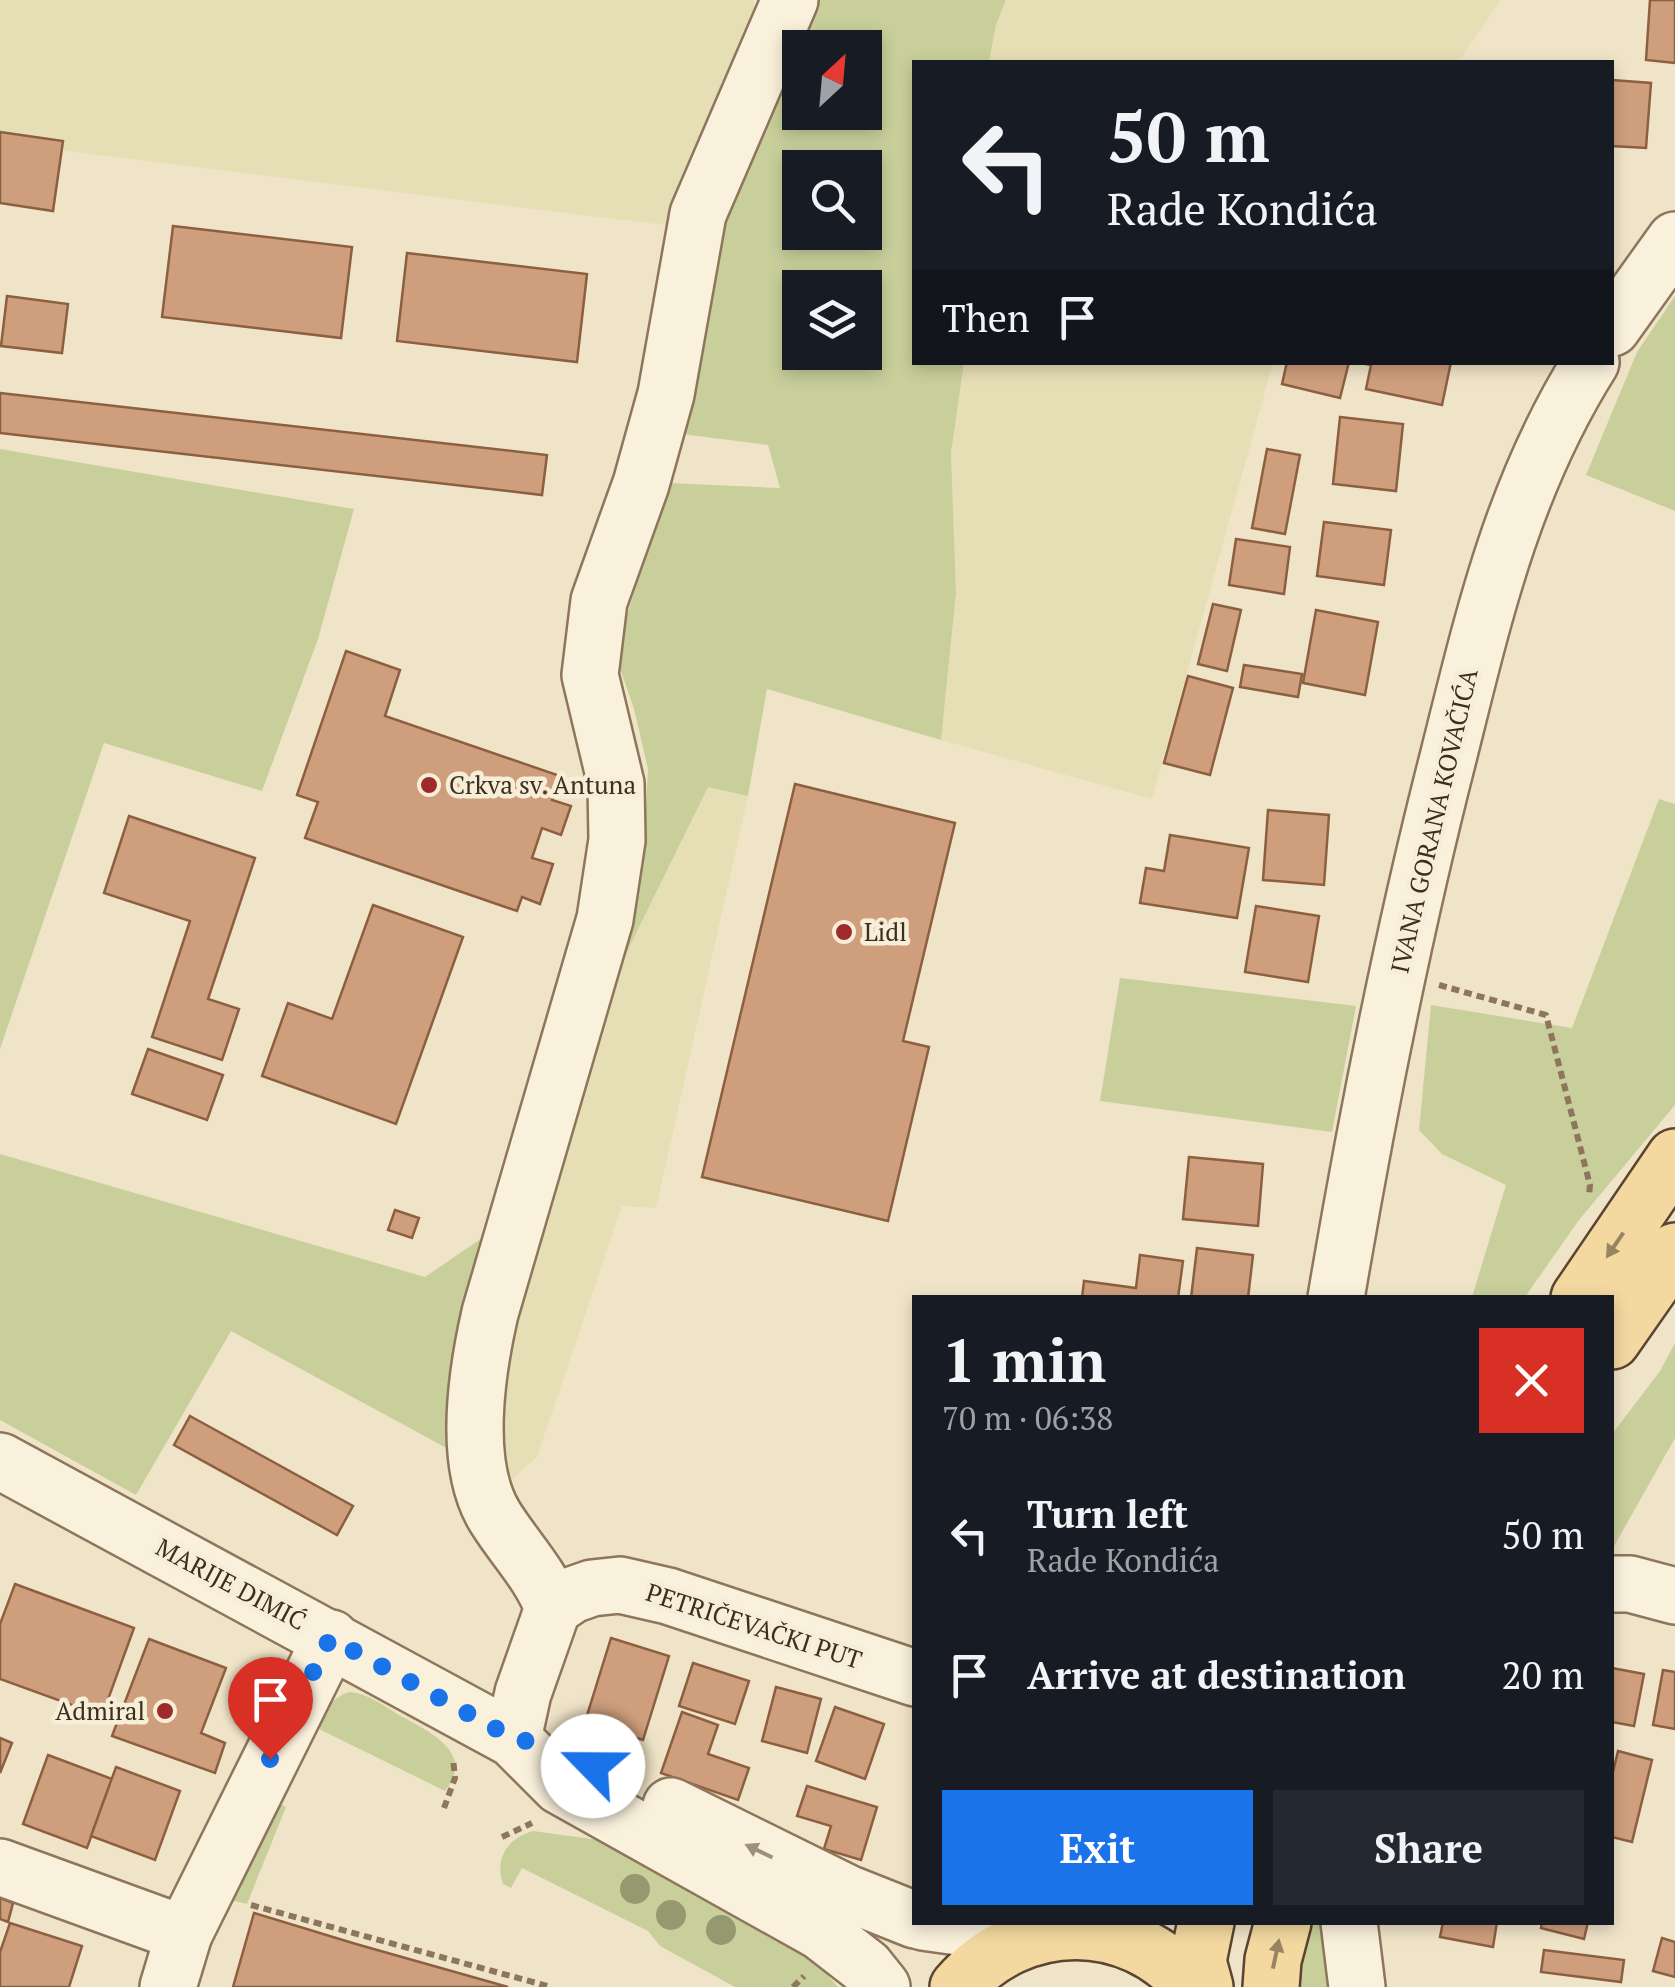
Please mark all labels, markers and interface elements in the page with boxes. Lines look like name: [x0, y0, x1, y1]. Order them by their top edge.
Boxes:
north arrow: [782, 30, 882, 130]
map controls: [782, 30, 882, 370]
text: 50 m: [1107, 89, 1270, 182]
icon: left: [942, 100, 1072, 230]
button: search: [782, 150, 882, 250]
text: Rade Kondića: [1107, 178, 1378, 238]
button: layers: [782, 270, 882, 370]
icon: arrive: [1050, 290, 1105, 345]
text: Then: [942, 293, 1030, 343]
street label: IVANA GORANA KOVAČIĆA: [1382, 664, 1485, 976]
place label: Crkva sv. Antuna: [449, 768, 636, 801]
marker: Crkva sv. Antuna: [418, 774, 440, 796]
place label: Lidl: [864, 915, 907, 948]
marker: Lidl: [833, 921, 855, 943]
one-way arrow: [1606, 1232, 1625, 1258]
text: 1 min: [942, 1320, 1106, 1399]
button: close: [1479, 1328, 1584, 1433]
text: 70 m · 06:38: [942, 1397, 1113, 1439]
text: Turn left: [1027, 1489, 1188, 1539]
icon: left: [942, 1508, 997, 1563]
text: 50 m: [1501, 1510, 1584, 1560]
street label: MARIJE DIMIĆ: [150, 1530, 312, 1637]
text: Rade Kondića: [1027, 1539, 1219, 1581]
street label: PETRIČEVAČKI PUT: [642, 1575, 866, 1676]
icon: arrive: [942, 1648, 997, 1703]
text: Arrive at destination: [1027, 1650, 1406, 1700]
text: 20 m: [1501, 1650, 1584, 1700]
pin: [228, 1657, 313, 1760]
icon: arrive: [243, 1672, 298, 1727]
place label: Admiral: [55, 1694, 145, 1727]
marker: Admiral: [154, 1700, 176, 1722]
position arrow: [541, 1714, 645, 1818]
button: Exit: [942, 1790, 1253, 1905]
button: Share: [1273, 1790, 1584, 1905]
one-way arrow: [744, 1843, 773, 1860]
one-way arrow: [1268, 1938, 1284, 1969]

